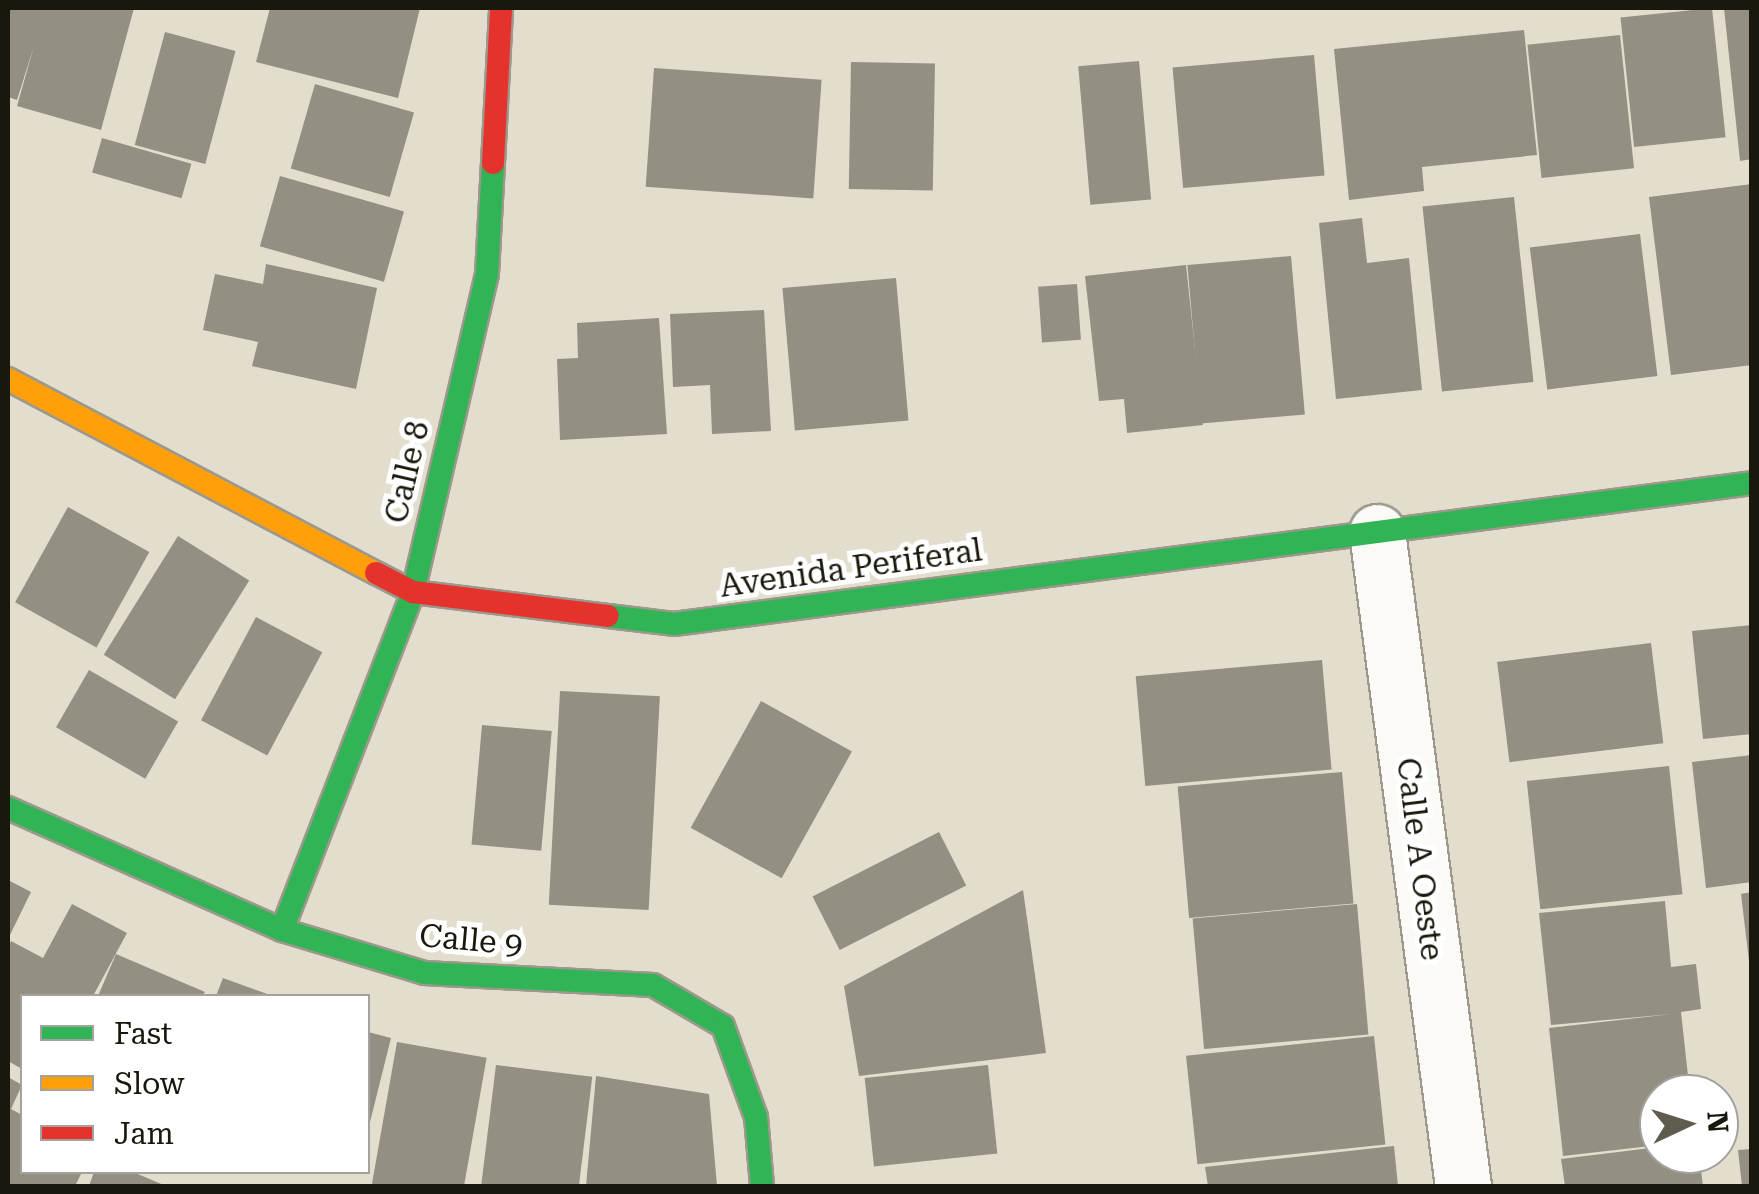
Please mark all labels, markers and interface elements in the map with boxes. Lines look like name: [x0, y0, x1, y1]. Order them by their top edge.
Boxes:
street label: Calle 8: [377, 417, 437, 527]
street label: Avenida Periferal: [717, 531, 985, 605]
street label: Calle A Oeste: [1389, 756, 1451, 962]
street label: Calle 9: [418, 916, 524, 964]
legend: [20, 994, 370, 1174]
text: Fast: [114, 1016, 172, 1051]
text: Slow: [114, 1066, 185, 1101]
north arrow: [1639, 1074, 1739, 1174]
text: N: [1700, 1110, 1735, 1134]
text: Jam: [114, 1116, 174, 1151]

